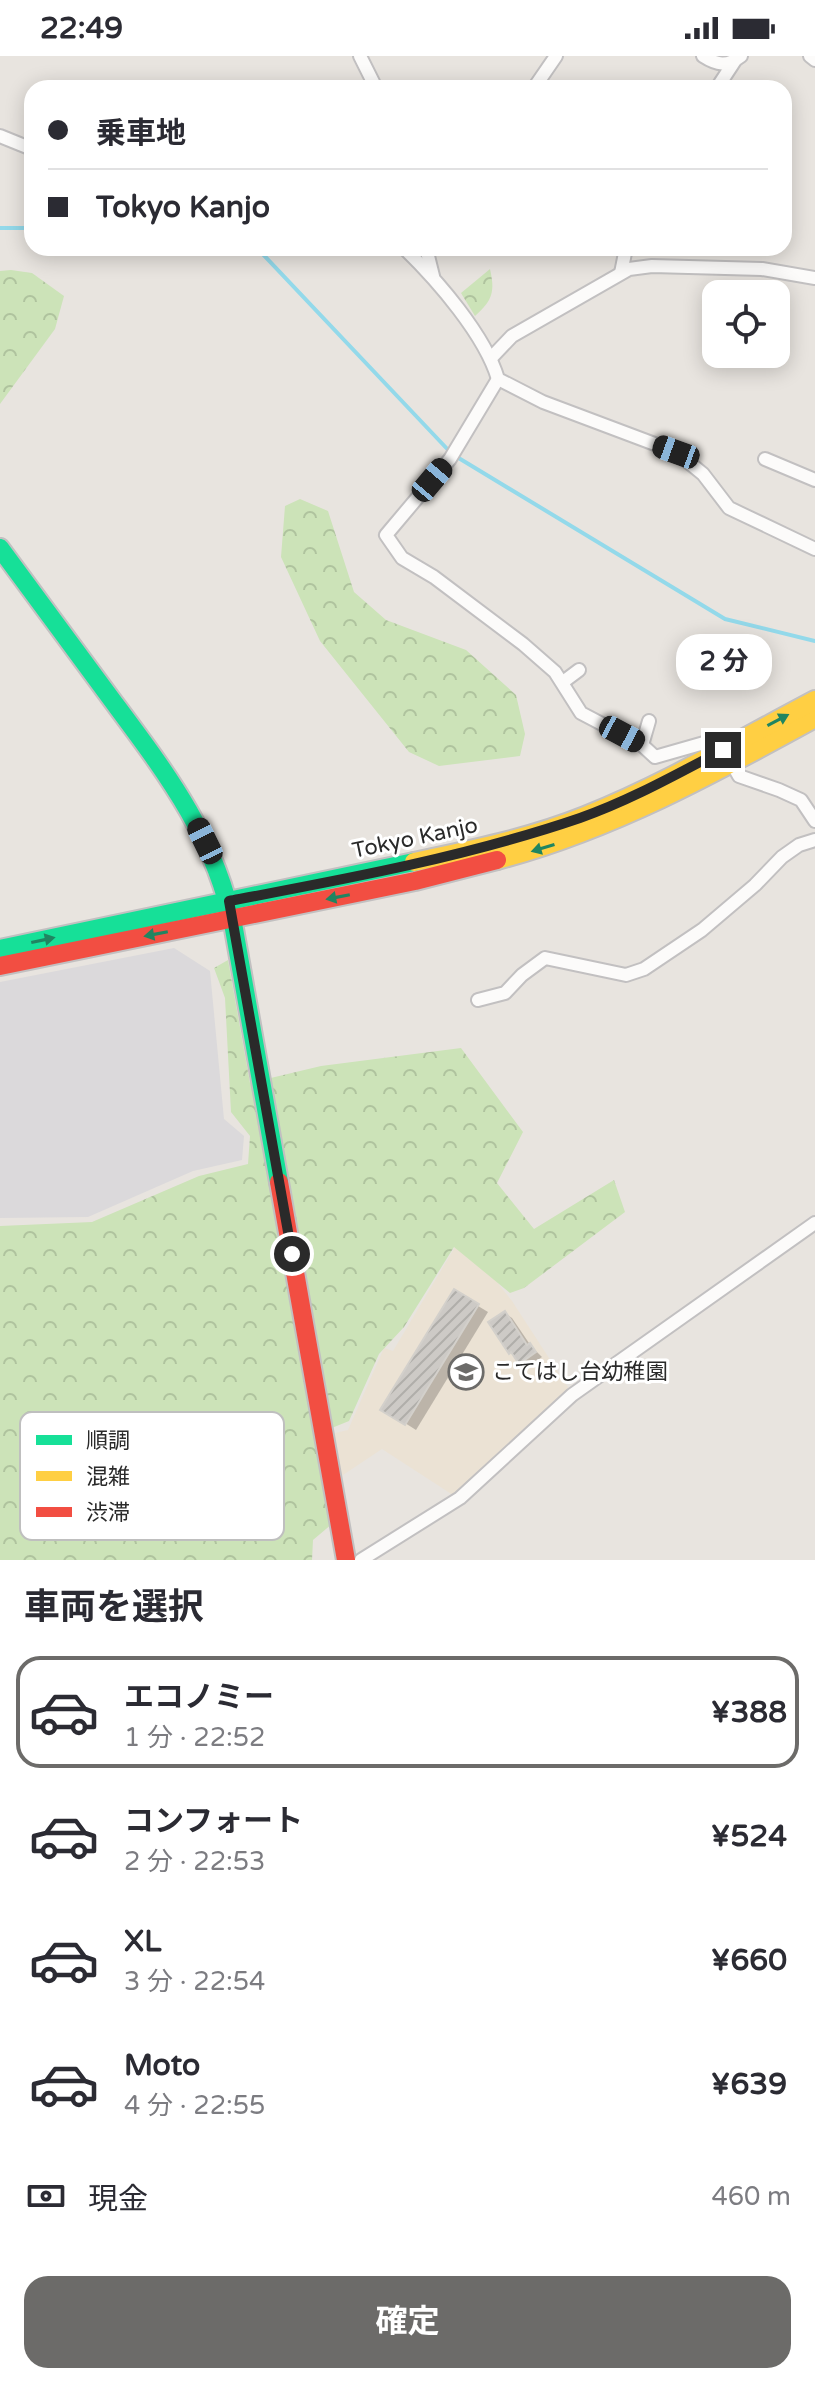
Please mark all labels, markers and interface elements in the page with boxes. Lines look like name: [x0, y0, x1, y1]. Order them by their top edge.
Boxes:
text: 22:49: [40, 10, 123, 47]
text: 乗車地: [96, 115, 186, 152]
text: Tokyo Kanjo: [96, 189, 270, 226]
map controls: [702, 280, 790, 368]
button: locate: [702, 280, 790, 368]
car: [649, 433, 703, 471]
car: [407, 454, 457, 506]
callout: 2 分: [675, 634, 771, 690]
text: 2 分: [699, 646, 749, 677]
car: [595, 712, 649, 756]
one-way arrow: [766, 714, 789, 727]
route end: [705, 732, 741, 768]
street label: Tokyo Kanjo: [350, 812, 480, 864]
car: [184, 814, 226, 868]
one-way arrow: [530, 842, 554, 854]
one-way arrow: [325, 891, 350, 904]
one-way arrow: [143, 928, 168, 940]
one-way arrow: [31, 933, 56, 946]
route start: [274, 1236, 310, 1272]
school or university icon: こてはし台幼稚園: [447, 1353, 485, 1391]
place label: こてはし台幼稚園: [492, 1359, 668, 1385]
legend: [20, 1412, 284, 1540]
text: 順調: [86, 1428, 130, 1454]
text: 混雑: [86, 1464, 130, 1490]
text: 渋滞: [86, 1500, 130, 1526]
text: 車両を選択: [24, 1586, 204, 1629]
icon: car: [28, 1676, 100, 1748]
text: エコノミー: [124, 1679, 274, 1716]
text: ¥388: [711, 1694, 787, 1731]
text: 1 分 · 22:52: [124, 1722, 265, 1753]
icon: car: [28, 1800, 100, 1872]
text: コンフォート: [124, 1803, 303, 1840]
text: ¥524: [711, 1818, 787, 1855]
text: 2 分 · 22:53: [124, 1846, 265, 1877]
text: XL: [124, 1923, 161, 1960]
icon: car: [28, 1924, 100, 1996]
text: ¥660: [711, 1942, 787, 1979]
text: 3 分 · 22:54: [124, 1966, 265, 1997]
text: Moto: [124, 2047, 200, 2084]
icon: car: [28, 2048, 100, 2120]
text: ¥639: [711, 2066, 787, 2103]
text: 4 分 · 22:55: [124, 2090, 265, 2121]
icon: cash: [24, 2174, 68, 2218]
text: 現金: [88, 2181, 148, 2218]
text: 460 m: [711, 2181, 791, 2212]
button: 確定: [24, 2276, 791, 2368]

